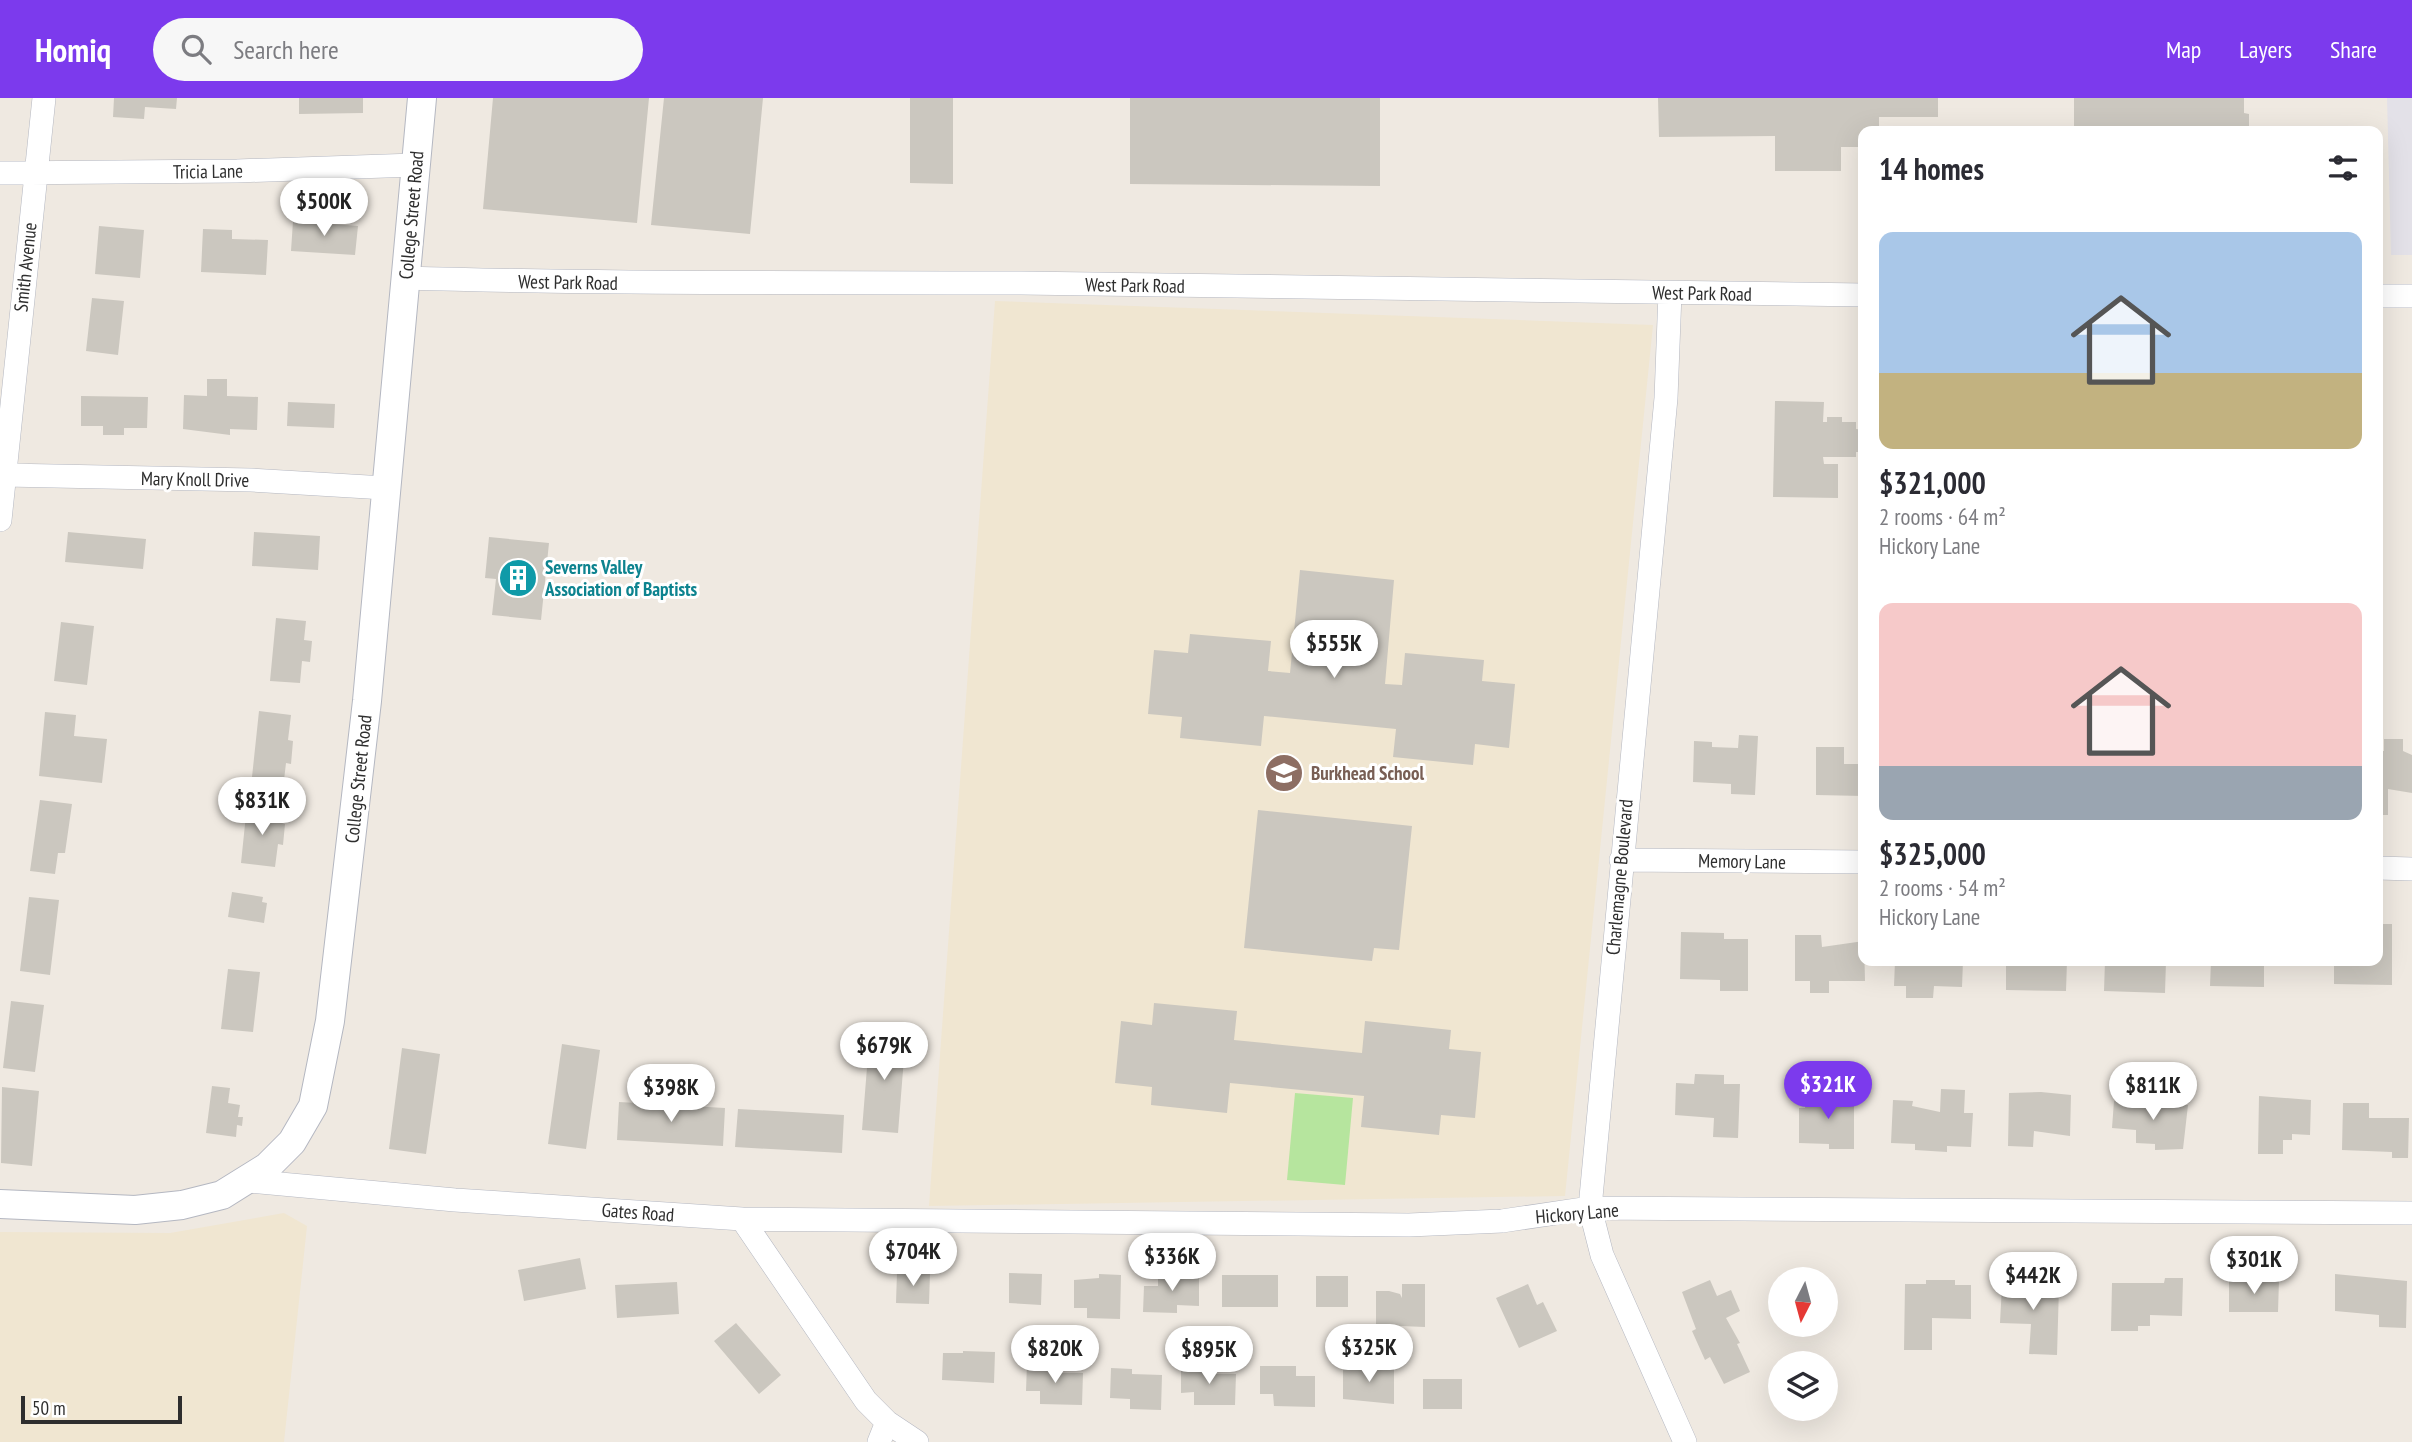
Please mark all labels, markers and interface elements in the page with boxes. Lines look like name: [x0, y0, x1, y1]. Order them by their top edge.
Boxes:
search box: [153, 18, 643, 81]
text: Homiq: [35, 28, 111, 71]
icon: search: [177, 30, 215, 68]
text: Search here: [233, 33, 339, 66]
text: Map: [2166, 34, 2201, 65]
text: Layers: [2239, 34, 2292, 65]
text: Share: [2330, 34, 2377, 65]
text: 14 homes: [1879, 149, 1984, 188]
icon: filters: [2324, 149, 2362, 187]
street label: College Street Road: [393, 150, 429, 280]
street label: Tricia Lane: [173, 158, 243, 184]
pin: $500K: [275, 178, 373, 238]
text: $500K: [296, 186, 352, 215]
street label: Smith Avenue: [8, 221, 42, 313]
street label: West Park Road: [518, 269, 618, 295]
street label: West Park Road: [1085, 272, 1185, 298]
icon: home: [2058, 277, 2184, 403]
street label: West Park Road: [1652, 280, 1752, 306]
text: $321,000: [1879, 463, 1986, 502]
street label: Mary Knoll Drive: [141, 466, 250, 492]
text: 2 rooms · 64 m²: [1879, 502, 2006, 531]
text: Hickory Lane: [1879, 531, 1980, 560]
place label: Severns Valley Association of Baptists: [544, 555, 698, 601]
building icon: Severns Valley Association of Baptists: [497, 557, 539, 599]
pin: $555K: [1285, 620, 1383, 680]
text: $555K: [1306, 628, 1362, 657]
icon: home: [2058, 648, 2184, 774]
street label: College Street Road: [339, 714, 377, 844]
school or university icon: Burkhead School: [1263, 752, 1305, 794]
place label: Burkhead School: [1311, 761, 1424, 785]
pin: $831K: [213, 778, 311, 837]
text: $831K: [234, 785, 290, 814]
street label: Charlemagne Boulevard: [1600, 798, 1638, 956]
text: $325,000: [1879, 834, 1986, 873]
street label: Memory Lane: [1698, 848, 1786, 874]
text: 2 rooms · 54 m²: [1879, 873, 2006, 902]
text: Hickory Lane: [1879, 902, 1980, 931]
pin: $679K: [835, 1023, 933, 1082]
text: $679K: [856, 1030, 912, 1059]
pin: $321K: [1779, 1062, 1877, 1121]
pin: $811K: [2104, 1062, 2202, 1122]
pin: $398K: [622, 1065, 720, 1124]
text: $321K: [1800, 1069, 1856, 1098]
text: $811K: [2125, 1070, 2181, 1099]
text: $398K: [643, 1072, 699, 1101]
street label: Gates Road: [601, 1197, 675, 1227]
street label: Hickory Lane: [1534, 1197, 1620, 1229]
pin: $704K: [864, 1228, 962, 1288]
pin: $336K: [1123, 1234, 1221, 1293]
text: $704K: [885, 1236, 941, 1265]
pin: $301K: [2205, 1236, 2303, 1296]
text: $336K: [1144, 1241, 1200, 1270]
text: $301K: [2226, 1244, 2282, 1273]
pin: $442K: [1984, 1252, 2082, 1312]
text: $442K: [2005, 1260, 2061, 1289]
north arrow: [1768, 1267, 1838, 1337]
map controls: [1768, 1267, 1838, 1421]
pin: $325K: [1320, 1324, 1418, 1384]
pin: $820K: [1006, 1326, 1104, 1385]
pin: $895K: [1160, 1326, 1258, 1386]
text: $325K: [1341, 1332, 1397, 1361]
text: $820K: [1027, 1333, 1083, 1362]
text: $895K: [1181, 1334, 1237, 1363]
button: layers: [1768, 1351, 1838, 1421]
scale bar: [21, 1393, 182, 1425]
text: 50 m: [32, 1396, 66, 1420]

